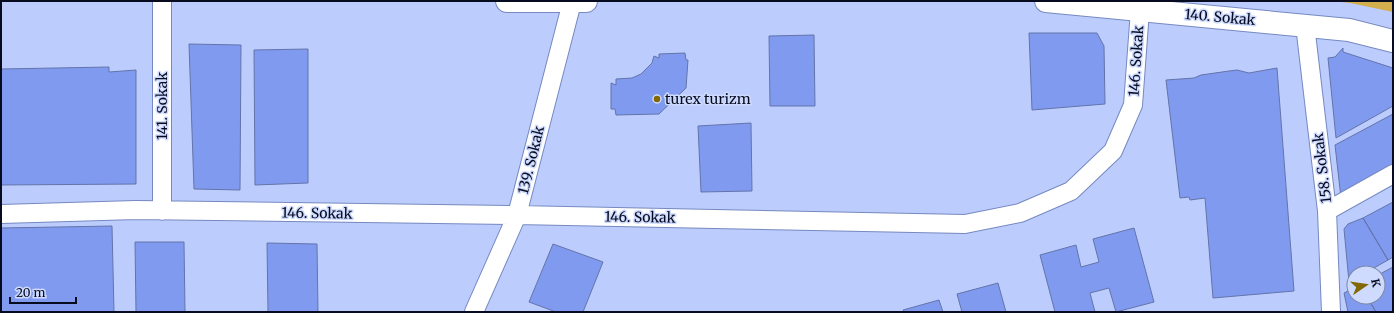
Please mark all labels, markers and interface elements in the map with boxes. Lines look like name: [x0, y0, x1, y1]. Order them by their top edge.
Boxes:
street label: 140. Sokak: [1184, 5, 1256, 29]
street label: 146. Sokak: [1125, 25, 1147, 97]
street label: 141. Sokak: [153, 72, 171, 140]
place label: turex turizm: [665, 90, 751, 108]
marker: turex turizm: [652, 94, 662, 104]
street label: 139. Sokak: [514, 124, 548, 196]
street label: 158. Sokak: [1309, 132, 1335, 204]
street label: 146. Sokak: [281, 203, 353, 223]
street label: 146. Sokak: [604, 207, 676, 227]
north arrow: [1346, 265, 1386, 305]
text: K: [1368, 277, 1384, 289]
scale bar: [10, 279, 76, 305]
text: 20 m: [16, 285, 45, 300]

